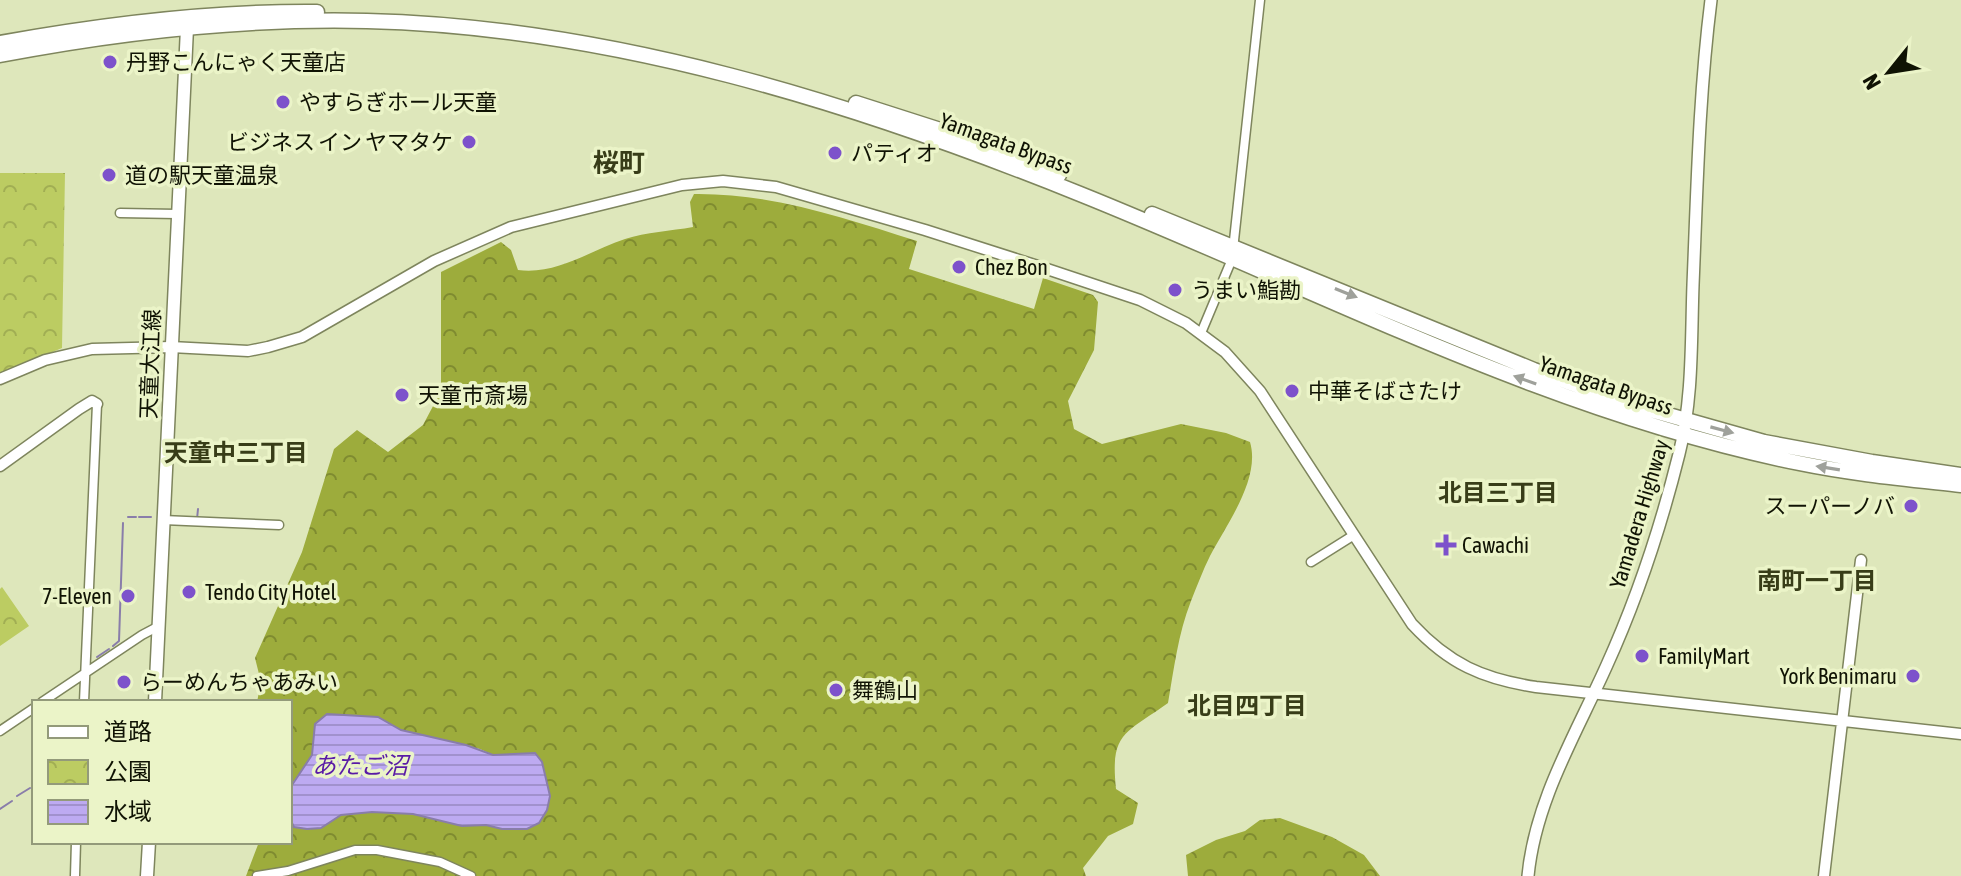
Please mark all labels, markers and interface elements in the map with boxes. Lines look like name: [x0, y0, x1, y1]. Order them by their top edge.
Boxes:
north arrow: [1849, 32, 1929, 112]
place label: 丹野こんにゃく天童店: [126, 49, 346, 75]
marker: 丹野こんにゃく天童店: [101, 53, 119, 71]
text: N: [1857, 70, 1886, 94]
place label: やすらぎホール天童: [299, 89, 497, 115]
marker: やすらぎホール天童: [274, 93, 292, 111]
street label: Yamagata Bypass: [936, 107, 1076, 179]
place label: ビジネス イン ヤマタケ: [227, 129, 453, 155]
marker: ビジネス イン ヤマタケ: [460, 133, 478, 151]
place label: パティオ: [851, 140, 938, 166]
marker: パティオ: [826, 144, 844, 162]
district label: 桜町: [593, 148, 645, 178]
place label: 道の駅天童温泉: [125, 162, 279, 188]
marker: 道の駅天童温泉: [100, 166, 118, 184]
place label: Chez Bon: [975, 254, 1048, 280]
marker: Chez Bon: [950, 258, 968, 276]
place label: うまい鮨勘: [1191, 277, 1301, 303]
marker: うまい鮨勘: [1166, 281, 1184, 299]
one-way arrow: [1334, 287, 1358, 300]
street label: 天童大江線: [135, 309, 165, 419]
street label: Yamagata Bypass: [1536, 350, 1676, 420]
one-way arrow: [1513, 374, 1537, 386]
place label: 中華そばさたけ: [1308, 378, 1462, 404]
place label: 天童市斎場: [418, 382, 528, 408]
marker: 中華そばさたけ: [1283, 382, 1301, 400]
marker: 天童市斎場: [393, 386, 411, 404]
one-way arrow: [1710, 424, 1734, 437]
street label: Yamadera Highway: [1604, 436, 1674, 592]
district label: 天童中三丁目: [164, 439, 308, 466]
one-way arrow: [1815, 461, 1840, 474]
district label: 北目三丁目: [1438, 479, 1558, 506]
place label: スーパーノバ: [1765, 493, 1895, 519]
marker: スーパーノバ: [1902, 497, 1920, 515]
place label: Cawachi: [1462, 532, 1529, 558]
marker: Cawachi: [1437, 536, 1455, 554]
district label: 南町一丁目: [1757, 567, 1877, 594]
place label: Tendo City Hotel: [205, 579, 336, 605]
place label: 7-Eleven: [42, 583, 112, 609]
marker: Tendo City Hotel: [180, 583, 198, 601]
marker: 7-Eleven: [119, 587, 137, 605]
place label: FamilyMart: [1658, 643, 1750, 669]
marker: FamilyMart: [1633, 647, 1651, 665]
place label: York Benimaru: [1780, 663, 1897, 689]
marker: York Benimaru: [1904, 667, 1922, 685]
place label: らーめんちゃあみい: [140, 669, 338, 695]
marker: らーめんちゃあみい: [115, 673, 133, 691]
place label: 舞鶴山: [852, 677, 918, 703]
marker: 舞鶴山: [827, 681, 845, 699]
district label: 北目四丁目: [1187, 692, 1307, 719]
legend: [32, 700, 292, 844]
text: 道路: [104, 718, 152, 745]
water label: あたご沼: [312, 752, 411, 779]
text: 公園: [104, 758, 152, 785]
text: 水域: [104, 798, 152, 825]

